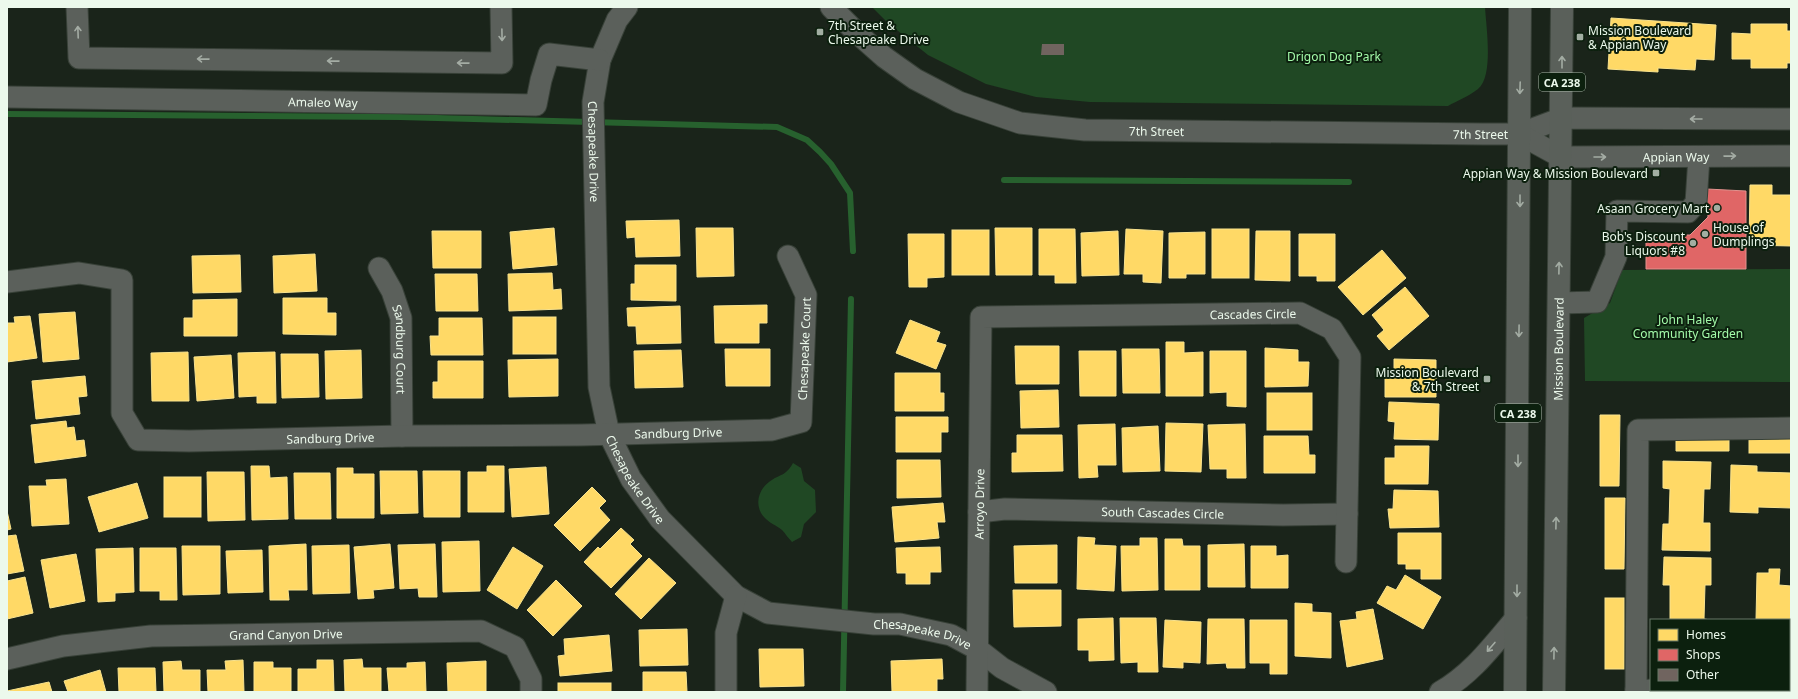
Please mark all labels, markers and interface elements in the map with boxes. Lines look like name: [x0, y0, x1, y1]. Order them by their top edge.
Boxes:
place label: 7th Street & Chesapeake Drive: [828, 17, 929, 48]
place label: Mission Boulevard & Appian Way: [1588, 22, 1691, 53]
one-way arrow: [74, 26, 82, 39]
marker: 7th Street & Chesapeake Drive: [815, 27, 825, 37]
one-way arrow: [498, 28, 506, 41]
marker: Mission Boulevard & Appian Way: [1575, 32, 1585, 42]
park label: Drigon Dog Park: [1287, 48, 1382, 65]
one-way arrow: [197, 55, 210, 63]
one-way arrow: [1558, 56, 1566, 69]
one-way arrow: [327, 57, 340, 65]
one-way arrow: [457, 59, 470, 66]
road number: CA 238: [1539, 73, 1585, 91]
one-way arrow: [1516, 81, 1524, 94]
street label: Amaleo Way: [288, 93, 359, 111]
street label: Chesapeake Drive: [584, 101, 604, 203]
one-way arrow: [1690, 115, 1703, 123]
street label: 7th Street: [1129, 122, 1185, 140]
street label: 7th Street: [1453, 125, 1509, 143]
street label: Appian Way: [1643, 148, 1710, 165]
one-way arrow: [1723, 152, 1736, 160]
one-way arrow: [1593, 153, 1606, 161]
place label: Appian Way & Mission Boulevard: [1463, 165, 1648, 182]
marker: Appian Way & Mission Boulevard: [1651, 168, 1661, 178]
one-way arrow: [1516, 194, 1524, 207]
place label: Asaan Grocery Mart: [1597, 200, 1710, 217]
marker: Asaan Grocery Mart: [1712, 203, 1722, 213]
place label: House of Dumplings: [1713, 219, 1775, 250]
place label: Bob's Discount Liquors #8: [1602, 228, 1686, 259]
marker: House of Dumplings: [1700, 229, 1710, 239]
marker: Bob's Discount Liquors #8: [1688, 238, 1698, 248]
one-way arrow: [1555, 262, 1563, 275]
street label: Chesapeake Court: [793, 296, 814, 401]
street label: Mission Boulevard: [1549, 297, 1567, 401]
street label: Sandburg Court: [389, 302, 410, 395]
street label: Cascades Circle: [1210, 305, 1297, 323]
park label: John Haley Community Garden: [1633, 311, 1743, 342]
one-way arrow: [1515, 324, 1523, 337]
place label: Mission Boulevard & 7th Street: [1376, 364, 1480, 395]
marker: Mission Boulevard & 7th Street: [1482, 374, 1492, 384]
road number: CA 238: [1495, 404, 1541, 422]
street label: Sandburg Drive: [634, 423, 723, 442]
street label: Sandburg Drive: [286, 428, 375, 447]
street label: Chesapeake Drive: [602, 432, 669, 528]
one-way arrow: [1514, 454, 1521, 467]
street label: Arroyo Drive: [970, 468, 988, 539]
street label: South Cascades Circle: [1101, 503, 1225, 522]
one-way arrow: [1552, 517, 1560, 530]
one-way arrow: [1513, 584, 1520, 597]
street label: Chesapeake Drive: [873, 616, 975, 653]
legend: [1650, 619, 1790, 691]
street label: Grand Canyon Drive: [229, 625, 343, 643]
text: Homes: [1686, 626, 1726, 643]
one-way arrow: [1486, 642, 1495, 653]
text: Shops: [1686, 646, 1721, 663]
one-way arrow: [1551, 647, 1558, 660]
text: Other: [1686, 666, 1719, 683]

